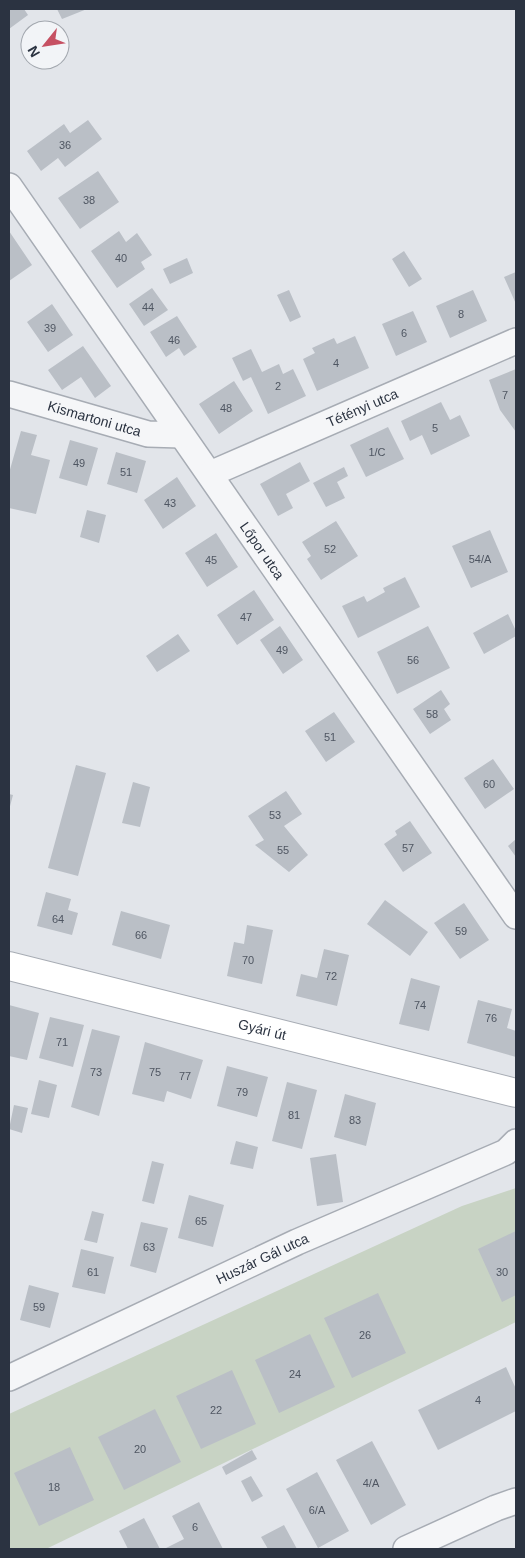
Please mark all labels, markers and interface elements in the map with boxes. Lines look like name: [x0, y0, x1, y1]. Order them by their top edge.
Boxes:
north arrow: [20, 20, 70, 70]
text: N: [24, 43, 43, 60]
house number: 36: [59, 139, 71, 151]
house number: 38: [83, 194, 95, 206]
house number: 40: [115, 252, 127, 264]
house number: 44: [142, 301, 154, 313]
house number: 8: [458, 308, 464, 320]
house number: 39: [44, 322, 56, 334]
house number: 6: [401, 327, 407, 339]
house number: 46: [168, 334, 180, 346]
house number: 4: [333, 357, 339, 369]
house number: 2: [275, 380, 281, 392]
street label: Tétényi utca: [324, 385, 401, 430]
house number: 7: [502, 389, 508, 401]
street label: Kismartoni utca: [46, 398, 143, 440]
house number: 48: [220, 402, 232, 414]
house number: 5: [432, 422, 438, 434]
house number: 1/C: [368, 446, 386, 458]
house number: 49: [73, 457, 85, 469]
house number: 51: [120, 466, 132, 478]
house number: 43: [164, 497, 176, 509]
street label: Lőpor utca: [237, 519, 288, 583]
house number: 52: [324, 543, 336, 555]
house number: 54/A: [469, 553, 492, 565]
house number: 45: [205, 554, 217, 566]
house number: 47: [240, 611, 252, 623]
house number: 49: [276, 644, 288, 656]
house number: 56: [407, 654, 419, 666]
house number: 58: [426, 708, 438, 720]
house number: 51: [324, 731, 336, 743]
house number: 60: [483, 778, 495, 790]
house number: 53: [269, 809, 281, 821]
house number: 57: [402, 842, 414, 854]
house number: 55: [277, 844, 289, 856]
house number: 64: [52, 913, 64, 925]
house number: 59: [455, 925, 467, 937]
house number: 66: [135, 929, 147, 941]
house number: 70: [242, 954, 254, 966]
house number: 72: [325, 970, 337, 982]
house number: 74: [414, 999, 426, 1011]
house number: 76: [485, 1012, 497, 1024]
street label: Gyári út: [236, 1016, 288, 1043]
house number: 71: [56, 1036, 68, 1048]
house number: 73: [90, 1066, 102, 1078]
house number: 75: [149, 1066, 161, 1078]
house number: 77: [179, 1070, 191, 1082]
house number: 79: [236, 1086, 248, 1098]
house number: 81: [288, 1109, 300, 1121]
house number: 83: [349, 1114, 361, 1126]
house number: 65: [195, 1215, 207, 1227]
street label: Huszár Gál utca: [213, 1230, 311, 1287]
house number: 63: [143, 1241, 155, 1253]
house number: 61: [87, 1266, 99, 1278]
house number: 30: [496, 1266, 508, 1278]
house number: 59: [33, 1301, 45, 1313]
house number: 26: [359, 1329, 371, 1341]
house number: 24: [289, 1368, 301, 1380]
house number: 4: [475, 1394, 481, 1406]
house number: 22: [210, 1404, 222, 1416]
house number: 20: [134, 1443, 146, 1455]
house number: 4/A: [363, 1477, 380, 1489]
house number: 18: [48, 1481, 60, 1493]
house number: 6/A: [309, 1504, 326, 1516]
house number: 6: [192, 1521, 198, 1533]

